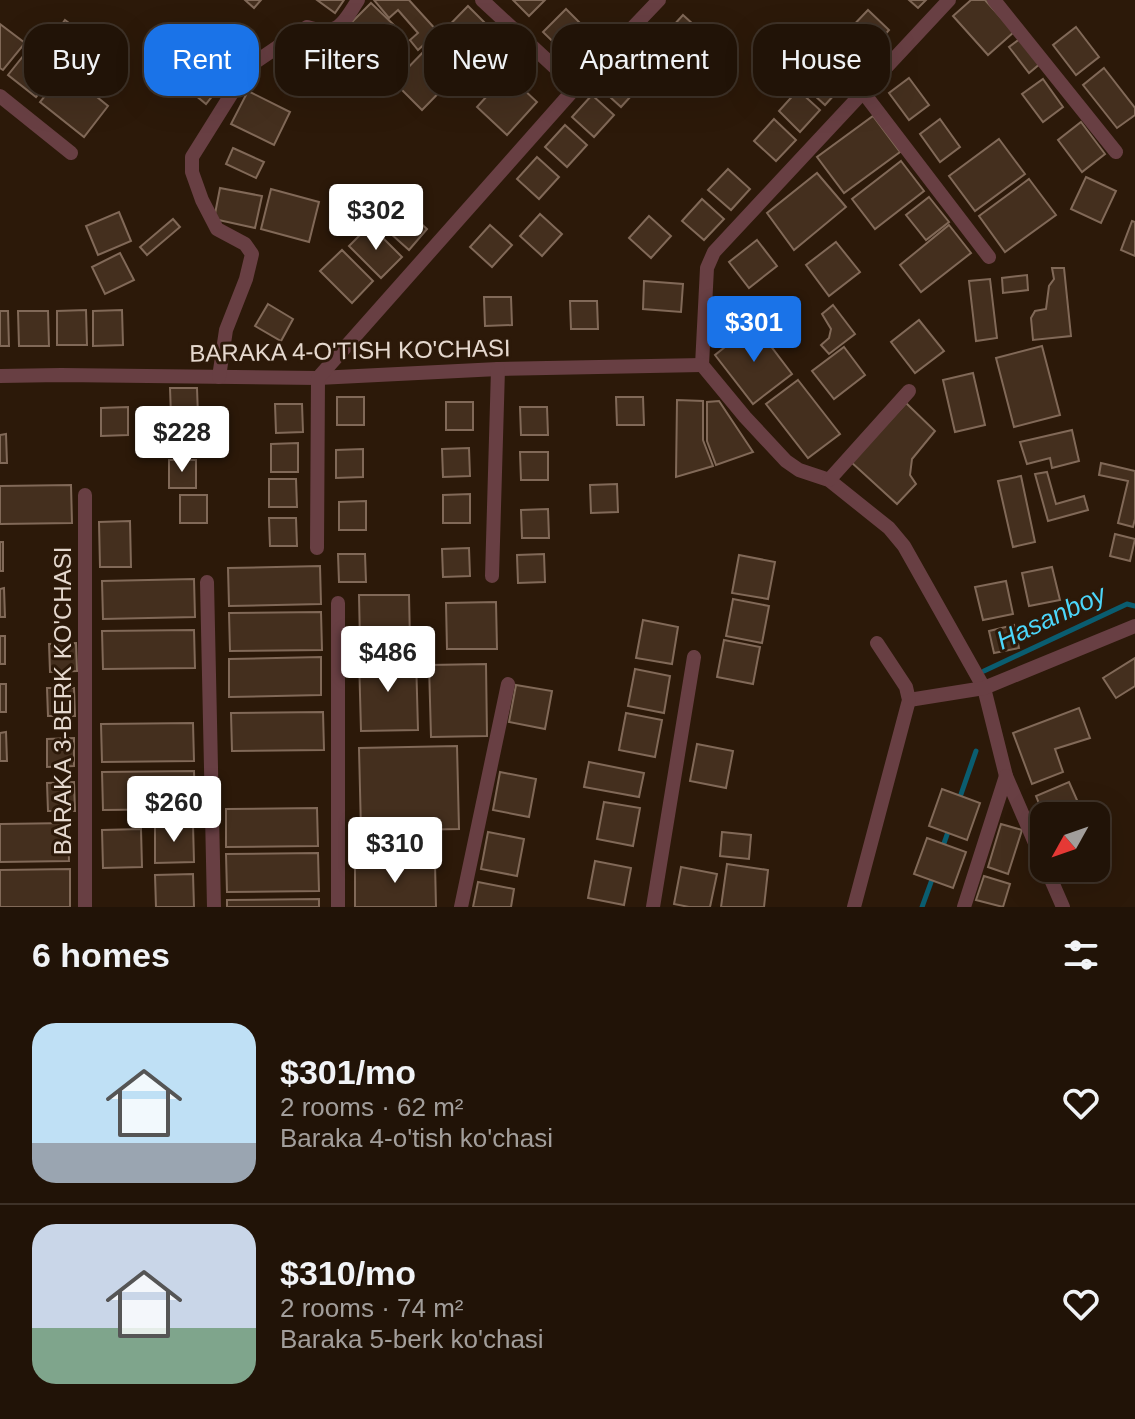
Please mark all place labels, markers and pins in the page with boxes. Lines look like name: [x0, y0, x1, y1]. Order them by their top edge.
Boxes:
pin: $302: [329, 184, 423, 252]
pin: $301: [707, 296, 801, 364]
pin: $228: [135, 406, 229, 474]
pin: $486: [341, 626, 435, 694]
pin: $260: [127, 776, 221, 844]
pin: $310: [348, 817, 442, 885]

